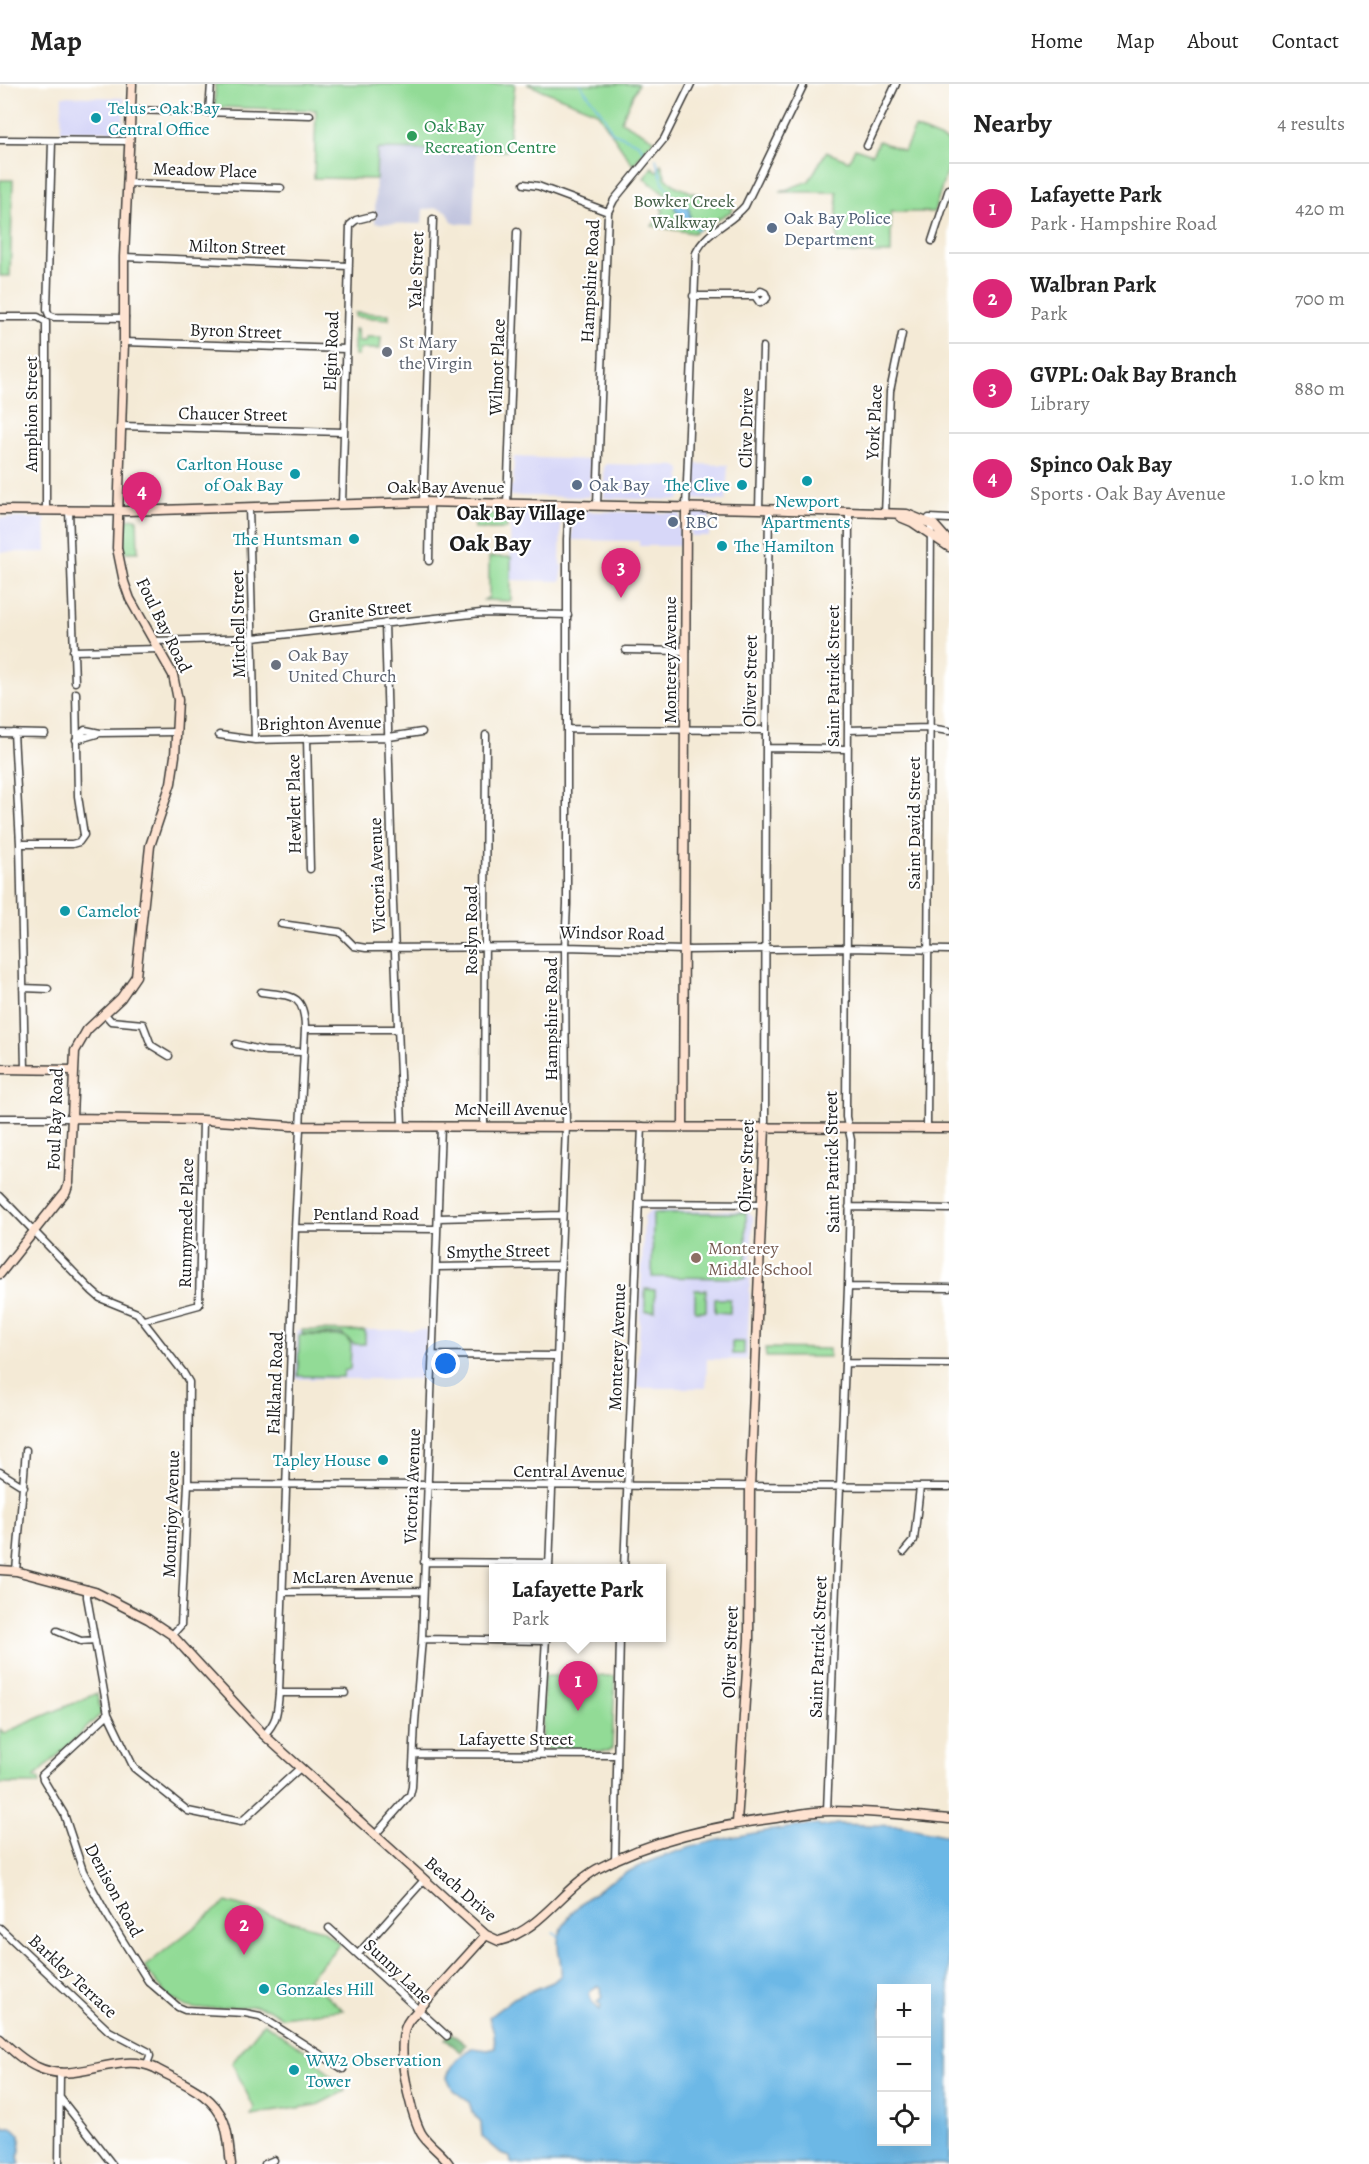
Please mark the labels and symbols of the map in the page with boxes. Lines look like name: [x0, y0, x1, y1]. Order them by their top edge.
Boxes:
place label: Telus - Oak Bay Central Office: [108, 96, 221, 141]
marker: Telus - Oak Bay Central Office: [89, 111, 103, 125]
place label: Oak Bay Recreation Centre: [424, 114, 556, 159]
marker: Oak Bay Recreation Centre: [405, 129, 419, 143]
street label: Meadow Place: [153, 156, 257, 184]
park label: Bowker Creek Walkway: [633, 189, 735, 234]
place label: Oak Bay Police Department: [784, 206, 891, 251]
street label: Hampshire Road: [575, 218, 605, 343]
marker: Oak Bay Police Department: [765, 221, 779, 235]
street label: Yale Street: [403, 231, 429, 310]
street label: Milton Street: [188, 233, 286, 261]
street label: Elgin Road: [318, 310, 344, 391]
street label: Byron Street: [190, 317, 282, 345]
street label: Wilmot Place: [483, 318, 511, 417]
place label: St Mary the Virgin: [399, 330, 473, 375]
marker: St Mary the Virgin: [380, 345, 394, 359]
street label: Amphion Street: [19, 356, 43, 473]
street label: York Place: [860, 384, 888, 461]
street label: Clive Drive: [733, 388, 759, 468]
street label: Chaucer Street: [178, 401, 288, 427]
place label: Carlton House of Oak Bay: [177, 452, 284, 497]
marker: Carlton House of Oak Bay: [288, 467, 302, 481]
pin: 4: [122, 472, 162, 522]
place label: Oak Bay: [589, 473, 650, 497]
place label: The Clive: [664, 473, 730, 497]
marker: Newport Apartments: [800, 474, 814, 488]
street label: Oak Bay Avenue: [387, 475, 505, 499]
marker: Oak Bay: [570, 478, 584, 492]
marker: The Clive: [735, 478, 749, 492]
place label: Newport Apartments: [763, 489, 850, 534]
district label: Oak Bay Village: [457, 500, 585, 527]
place label: RBC: [685, 510, 718, 534]
marker: RBC: [666, 515, 680, 529]
place label: The Huntsman: [233, 527, 342, 551]
district label: Oak Bay: [449, 527, 532, 559]
marker: The Huntsman: [347, 532, 361, 546]
place label: The Hamilton: [734, 534, 834, 558]
marker: The Hamilton: [715, 539, 729, 553]
pin: 3: [602, 548, 640, 598]
street label: Mitchell Street: [225, 570, 251, 678]
street label: Foul Bay Road: [131, 573, 197, 677]
street label: Granite Street: [307, 594, 413, 628]
street label: Monterey Avenue: [658, 596, 682, 724]
street label: Saint Patrick Street: [821, 605, 845, 747]
street label: Oliver Street: [737, 635, 763, 727]
place label: Oak Bay United Church: [288, 643, 397, 688]
marker: Oak Bay United Church: [269, 658, 283, 672]
street label: Brighton Avenue: [258, 710, 382, 736]
street label: Hewlett Place: [281, 754, 307, 854]
street label: Saint David Street: [902, 756, 926, 890]
street label: Victoria Avenue: [363, 817, 391, 934]
street label: Roslyn Road: [459, 885, 483, 975]
place label: Camelot: [77, 899, 139, 923]
marker: Camelot: [58, 904, 72, 918]
street label: Windsor Road: [558, 920, 665, 946]
street label: Hampshire Road: [539, 957, 563, 1081]
street label: Foul Bay Road: [41, 1067, 69, 1171]
street label: Saint Patrick Street: [819, 1091, 845, 1233]
street label: McNeill Avenue: [454, 1097, 568, 1121]
street label: Oliver Street: [732, 1119, 760, 1213]
street label: Runnymede Place: [173, 1158, 199, 1288]
street label: Pentland Road: [313, 1202, 419, 1226]
place label: Monterey Middle School: [708, 1236, 813, 1281]
street label: Smythe Street: [446, 1238, 550, 1264]
marker: Monterey Middle School: [689, 1251, 703, 1265]
street label: Monterey Avenue: [603, 1283, 631, 1411]
street label: Falkland Road: [261, 1331, 289, 1435]
your location: [431, 1349, 460, 1378]
street label: Victoria Avenue: [398, 1428, 426, 1545]
place label: Tapley House: [273, 1448, 371, 1472]
street label: Mountjoy Avenue: [157, 1450, 185, 1578]
marker: Tapley House: [376, 1453, 390, 1467]
street label: Central Avenue: [513, 1459, 625, 1483]
street label: McLaren Avenue: [292, 1565, 414, 1589]
street label: Saint Patrick Street: [804, 1575, 832, 1719]
street label: Oliver Street: [716, 1605, 744, 1699]
pin: 1: [558, 1662, 598, 1711]
street label: Lafayette Street: [459, 1727, 574, 1751]
street label: Denison Road: [79, 1839, 149, 1941]
street label: Beach Drive: [420, 1851, 502, 1927]
pin: 2: [224, 1906, 264, 1955]
street label: Barkley Terrace: [23, 1929, 123, 2023]
street label: Sunny Lane: [358, 1933, 438, 2009]
place label: Gonzales Hill: [276, 1977, 374, 2001]
marker: Gonzales Hill: [257, 1982, 271, 1996]
place label: WW2 Observation Tower: [305, 2048, 442, 2093]
marker: WW2 Observation Tower: [287, 2063, 301, 2077]

